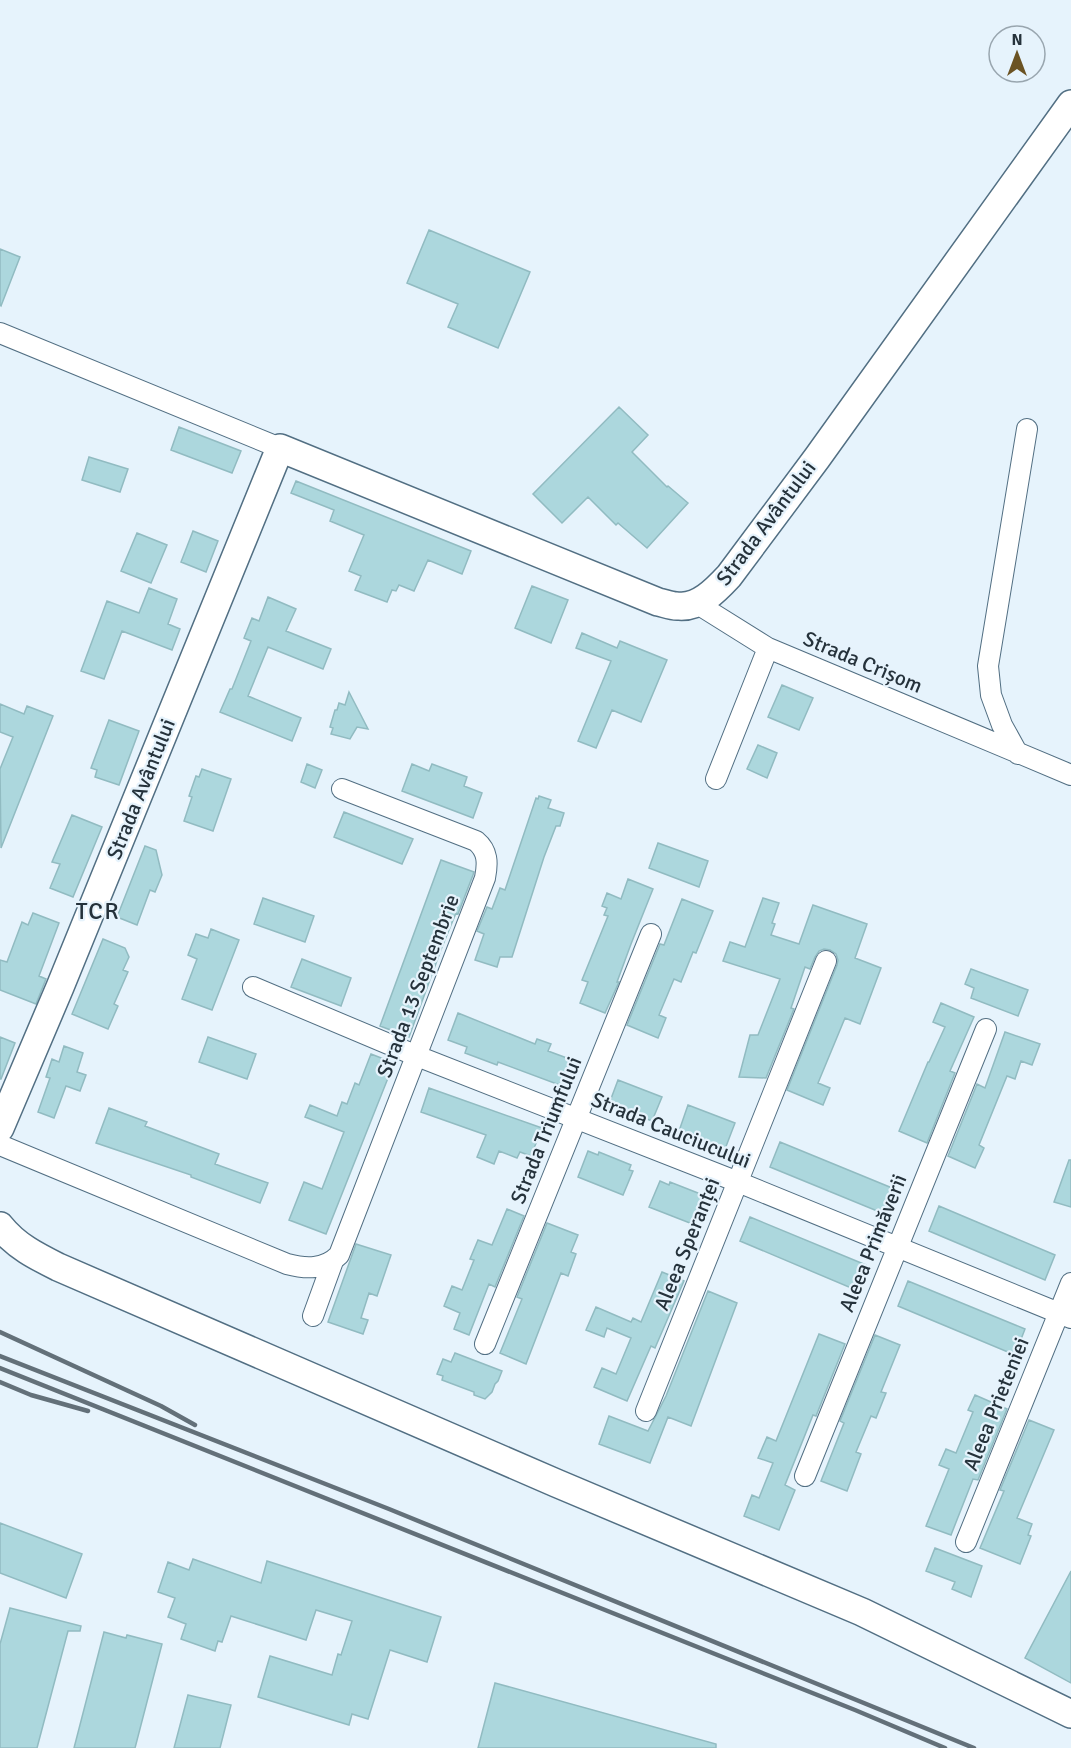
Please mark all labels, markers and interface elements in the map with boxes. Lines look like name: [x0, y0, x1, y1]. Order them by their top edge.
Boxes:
north arrow: [987, 24, 1047, 84]
text: N: [1011, 30, 1023, 50]
street label: Strada Avântului: [711, 455, 821, 591]
street label: Strada Crișom: [800, 625, 926, 699]
street label: Strada Avântului: [101, 715, 181, 863]
street label: Strada 13 Septembrie: [371, 891, 465, 1081]
district label: TCR: [76, 896, 120, 926]
street label: Strada Triumfului: [505, 1053, 587, 1207]
street label: Strada Cauciucului: [587, 1086, 755, 1174]
street label: Aleea Primăverii: [833, 1170, 913, 1316]
street label: Aleea Speranței: [648, 1174, 726, 1314]
street label: Aleea Prieteniei: [957, 1333, 1035, 1475]

